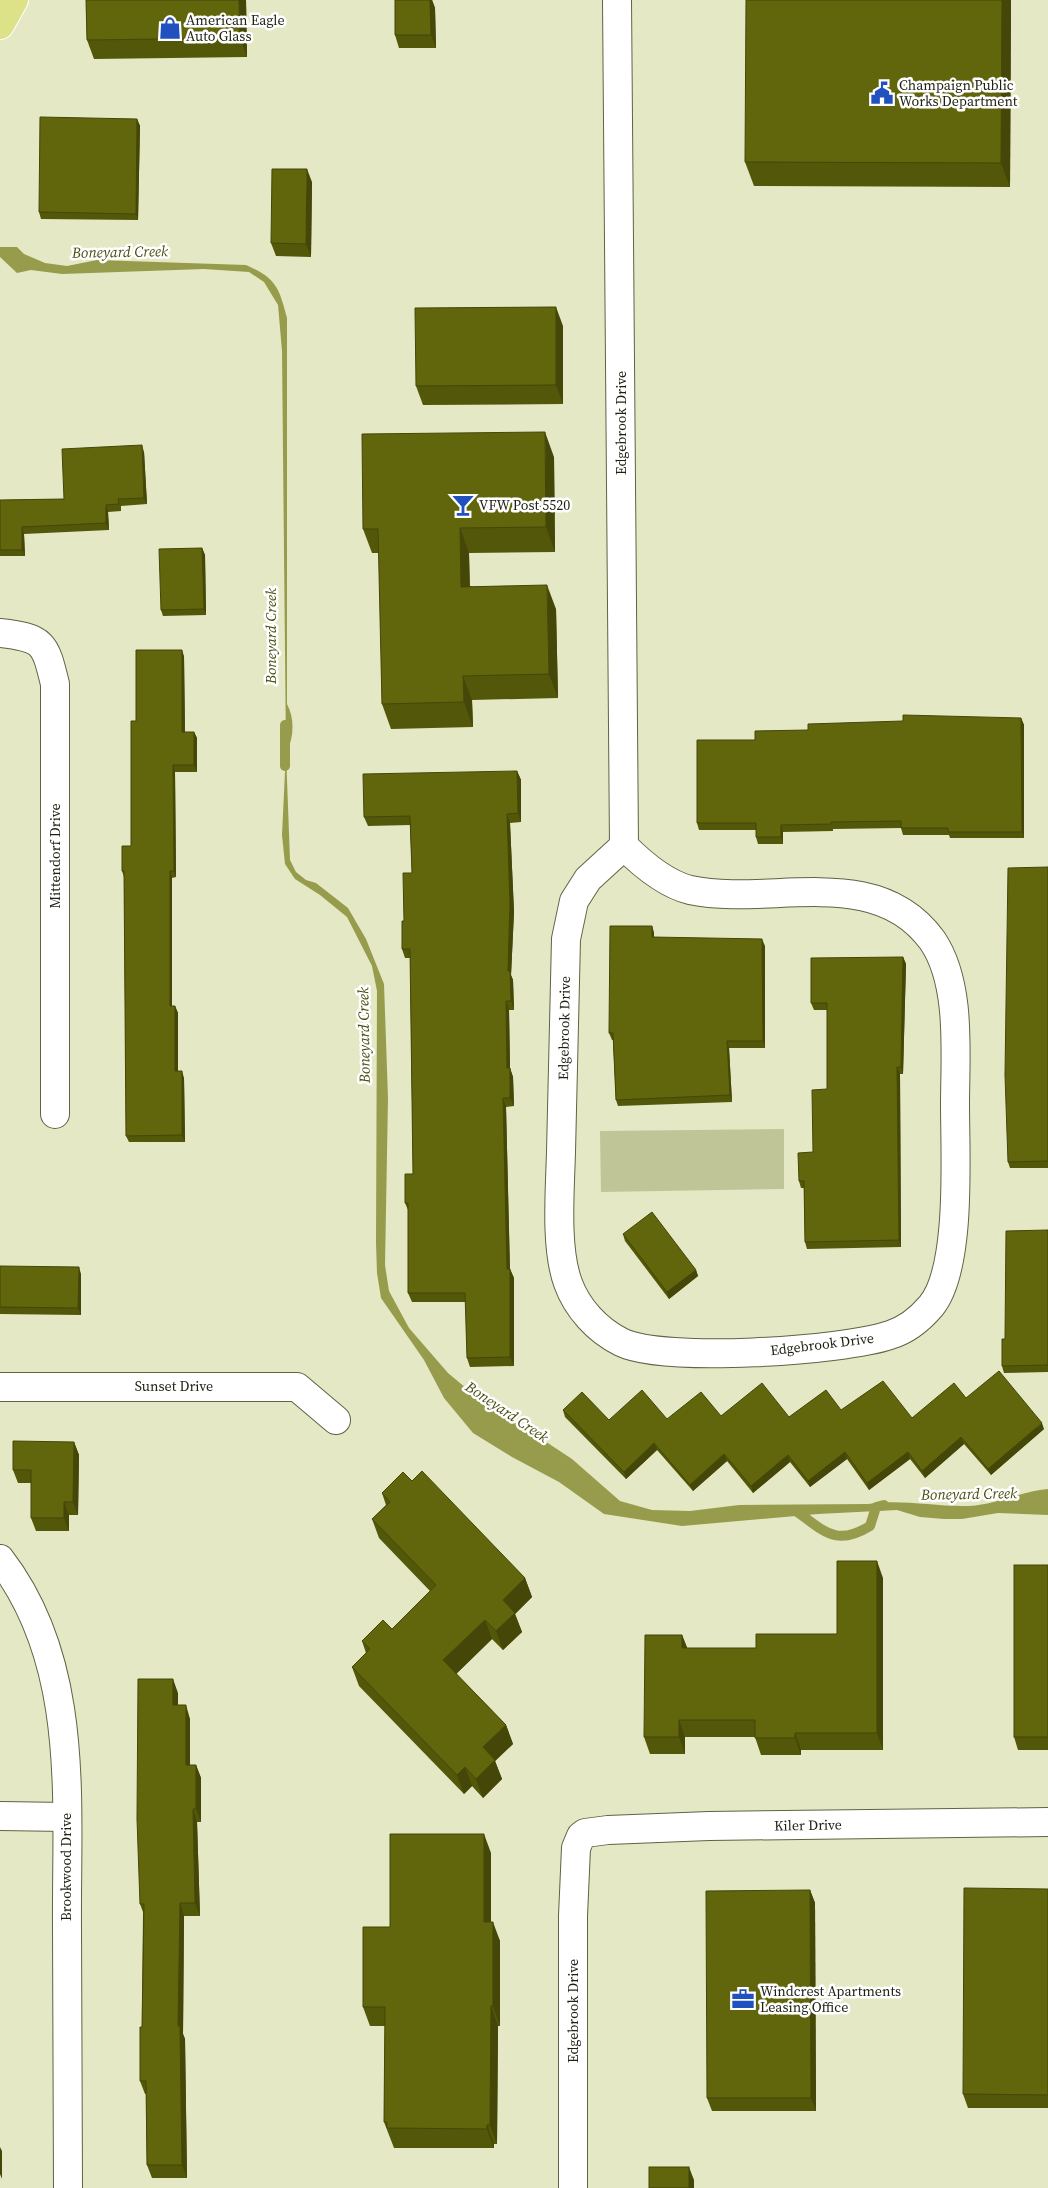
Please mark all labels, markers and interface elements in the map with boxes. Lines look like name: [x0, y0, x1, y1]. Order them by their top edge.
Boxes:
place label: American Eagle Auto Glass: [186, 10, 285, 46]
shop icon: American Eagle Auto Glass: [157, 15, 183, 41]
place label: Champaign Public Works Department: [899, 75, 1018, 111]
public building icon: Champaign Public Works Department: [869, 80, 895, 106]
water label: Boneyard Creek: [71, 240, 169, 263]
street label: Edgebrook Drive: [611, 371, 631, 475]
bar icon: VFW Post 5520: [450, 492, 476, 518]
place label: VFW Post 5520: [479, 495, 570, 515]
water label: Boneyard Creek: [260, 587, 281, 685]
street label: Mittendorf Drive: [45, 803, 65, 909]
street label: Edgebrook Drive: [553, 976, 575, 1080]
water label: Boneyard Creek: [352, 986, 375, 1084]
street label: Edgebrook Drive: [769, 1328, 875, 1360]
water label: Boneyard Creek: [461, 1375, 554, 1448]
street label: Sunset Drive: [135, 1376, 213, 1396]
water label: Boneyard Creek: [920, 1482, 1018, 1505]
street label: Brookwood Drive: [56, 1813, 76, 1921]
street label: Kiler Drive: [774, 1814, 842, 1836]
street label: Edgebrook Drive: [563, 1959, 583, 2063]
place label: Windcrest Apartments Leasing Office: [760, 1981, 901, 2017]
office icon: Windcrest Apartments Leasing Office: [730, 1986, 756, 2012]

